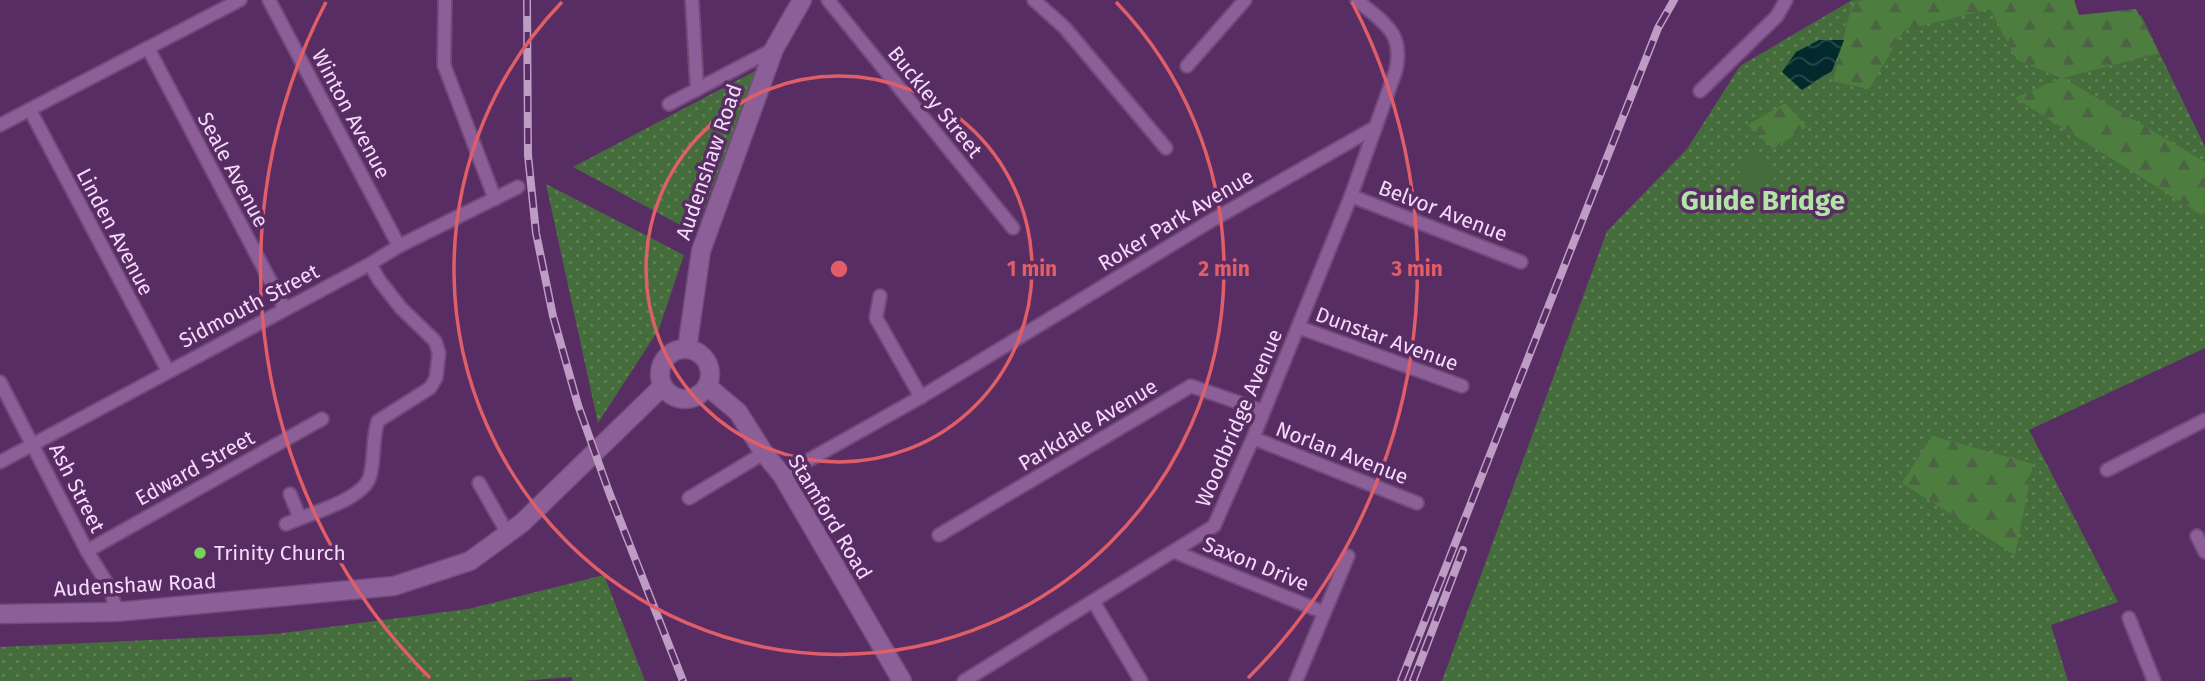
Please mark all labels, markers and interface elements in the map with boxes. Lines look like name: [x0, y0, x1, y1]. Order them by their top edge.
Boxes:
street label: Buckley Street: [882, 41, 988, 163]
street label: Winton Avenue: [306, 45, 396, 183]
street label: Audenshaw Road: [670, 81, 748, 243]
street label: Seale Avenue: [192, 108, 274, 232]
street label: Roker Park Avenue: [1093, 163, 1259, 277]
street label: Linden Avenue: [71, 164, 159, 300]
street label: Belvor Avenue: [1375, 174, 1511, 248]
district label: Guide Bridge: [1681, 184, 1845, 217]
text: 1 min: [1007, 256, 1057, 282]
text: 2 min: [1198, 256, 1250, 282]
text: 3 min: [1390, 256, 1443, 282]
centre of rings: [827, 257, 851, 281]
street label: Sidmouth Street: [175, 258, 324, 354]
street label: Dunstar Avenue: [1312, 301, 1462, 377]
street label: Woodbridge Avenue: [1190, 325, 1288, 511]
street label: Parkdale Avenue: [1014, 373, 1162, 477]
street label: Norlan Avenue: [1272, 416, 1412, 490]
street label: Edward Street: [131, 424, 259, 511]
street label: Ash Street: [43, 439, 111, 537]
street label: Stamford Road: [782, 450, 878, 584]
street label: Saxon Drive: [1199, 531, 1313, 597]
place label: Trinity Church: [214, 540, 346, 566]
marker: Trinity Church: [192, 545, 208, 561]
street label: Audenshaw Road: [53, 568, 217, 602]

